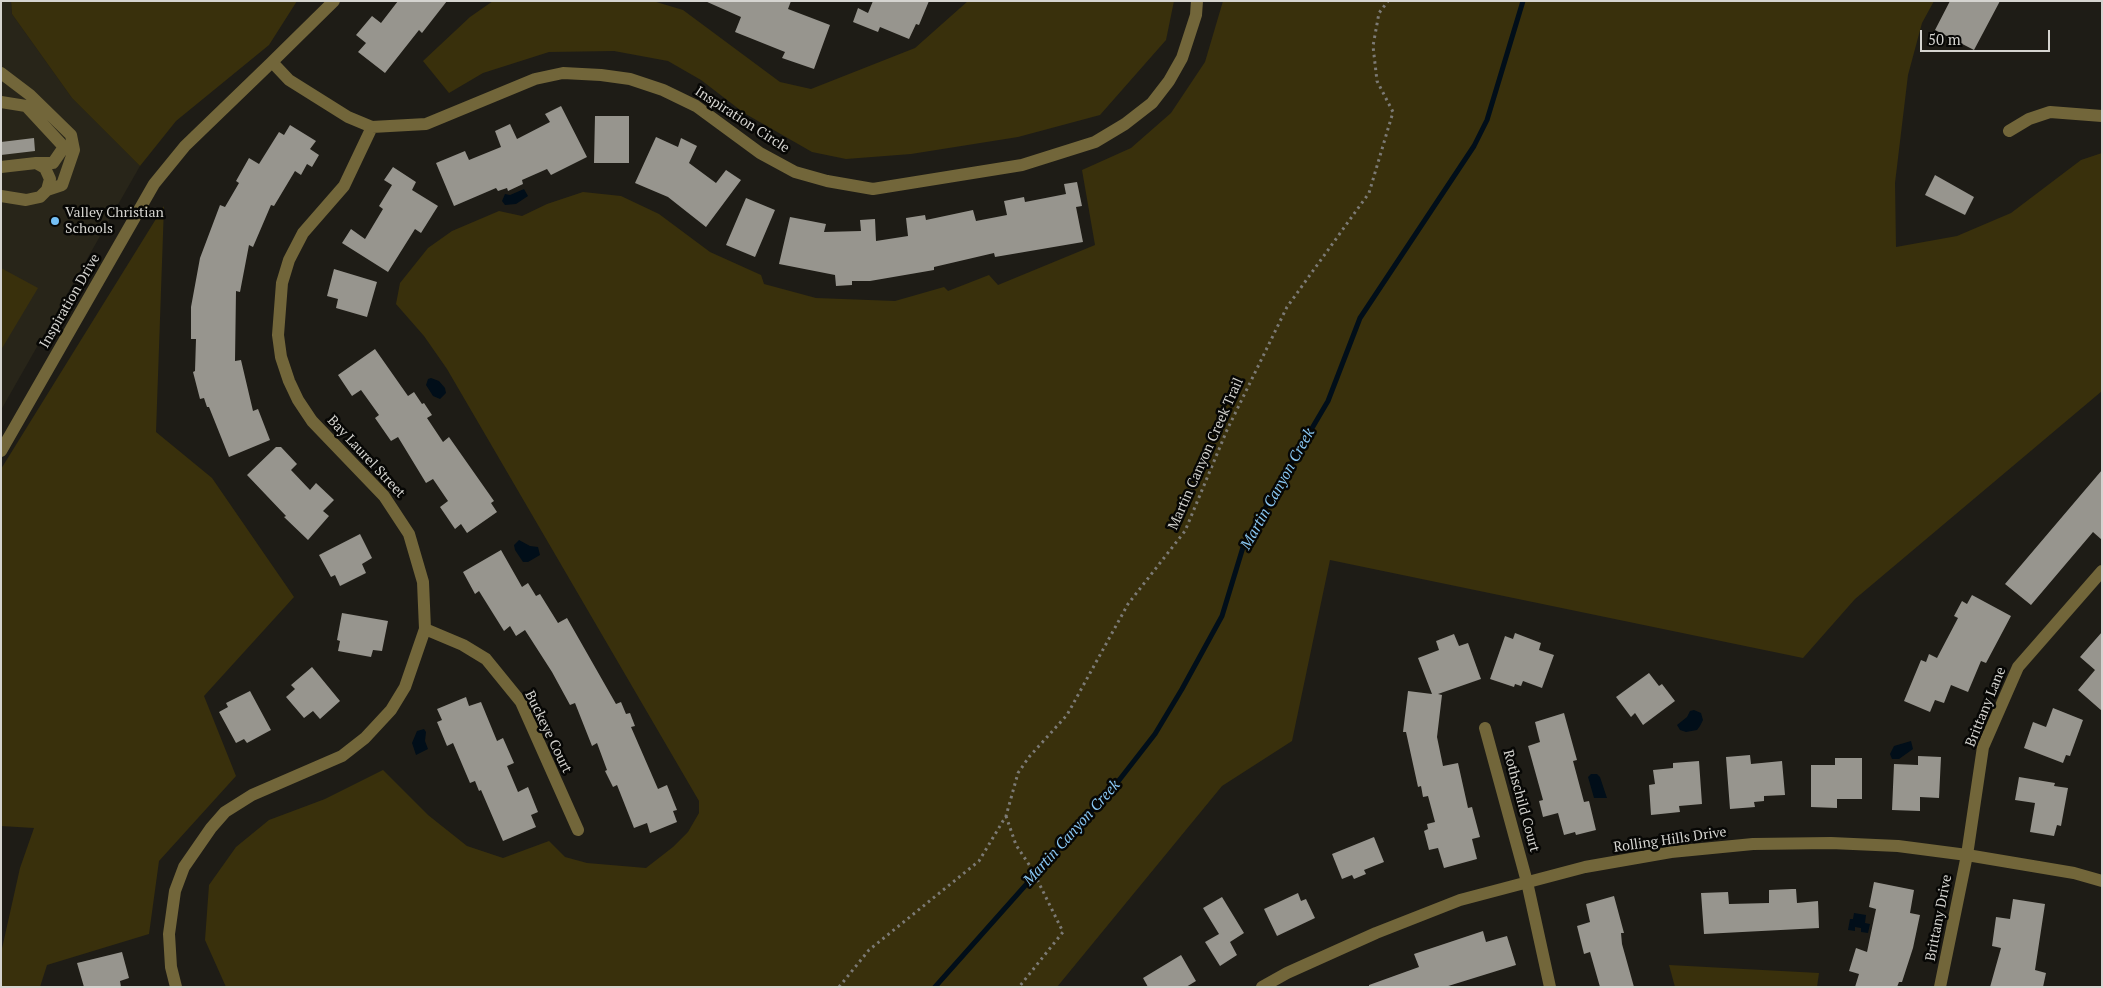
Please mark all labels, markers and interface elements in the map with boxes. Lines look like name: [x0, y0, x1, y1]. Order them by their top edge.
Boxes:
scale bar: [1923, 20, 2053, 52]
text: 50 m: [1928, 29, 1961, 49]
street label: Inspiration Circle: [692, 83, 792, 157]
place label: Valley Christian Schools: [65, 205, 164, 238]
marker: Valley Christian Schools: [49, 215, 61, 227]
street label: Inspiration Drive: [36, 251, 104, 351]
street label: Martin Canyon Creek Trail: [1165, 375, 1247, 533]
street label: Bay Laurel Street: [324, 412, 408, 502]
water label: Martin Canyon Creek: [1237, 425, 1319, 553]
street label: Brittany Lane: [1962, 665, 2010, 749]
street label: Buckeye Court: [521, 688, 575, 776]
street label: Rothschild Court: [1499, 748, 1543, 854]
water label: Martin Canyon Creek: [1020, 777, 1124, 889]
street label: Rolling Hills Drive: [1612, 824, 1728, 856]
street label: Brittany Drive: [1922, 873, 1956, 963]

